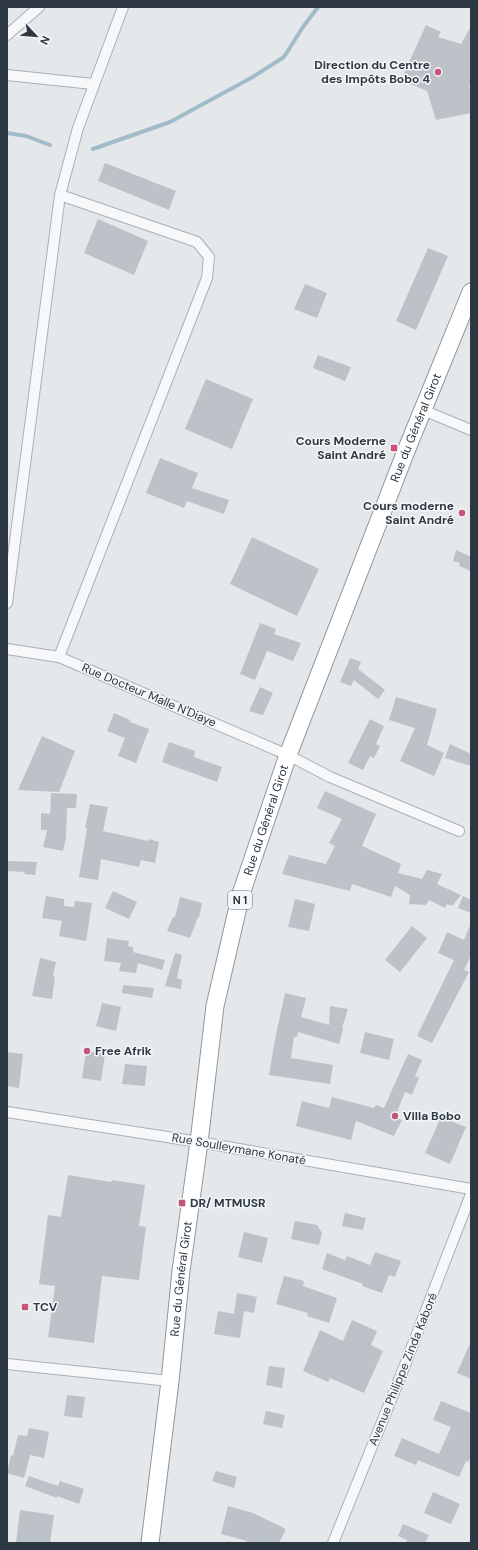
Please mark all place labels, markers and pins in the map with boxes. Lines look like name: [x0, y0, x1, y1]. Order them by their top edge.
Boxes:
place label: Direction du Centre des Impôts Bobo 4: [314, 57, 430, 87]
marker: Direction du Centre des Impôts Bobo 4: [433, 67, 443, 77]
place label: Cours Moderne Saint André: [296, 433, 386, 463]
marker: Cours Moderne Saint André: [389, 443, 399, 453]
place label: Cours moderne Saint André: [363, 498, 454, 528]
marker: Cours moderne Saint André: [457, 508, 467, 518]
place label: Free Afrik: [95, 1043, 152, 1059]
marker: Free Afrik: [82, 1046, 92, 1056]
place label: Villa Bobo: [403, 1108, 461, 1124]
marker: Villa Bobo: [390, 1111, 400, 1121]
place label: DR/ MTMUSR: [190, 1195, 266, 1211]
marker: DR/ MTMUSR: [177, 1198, 187, 1208]
place label: TCV: [33, 1299, 58, 1315]
marker: TCV: [20, 1302, 30, 1312]

